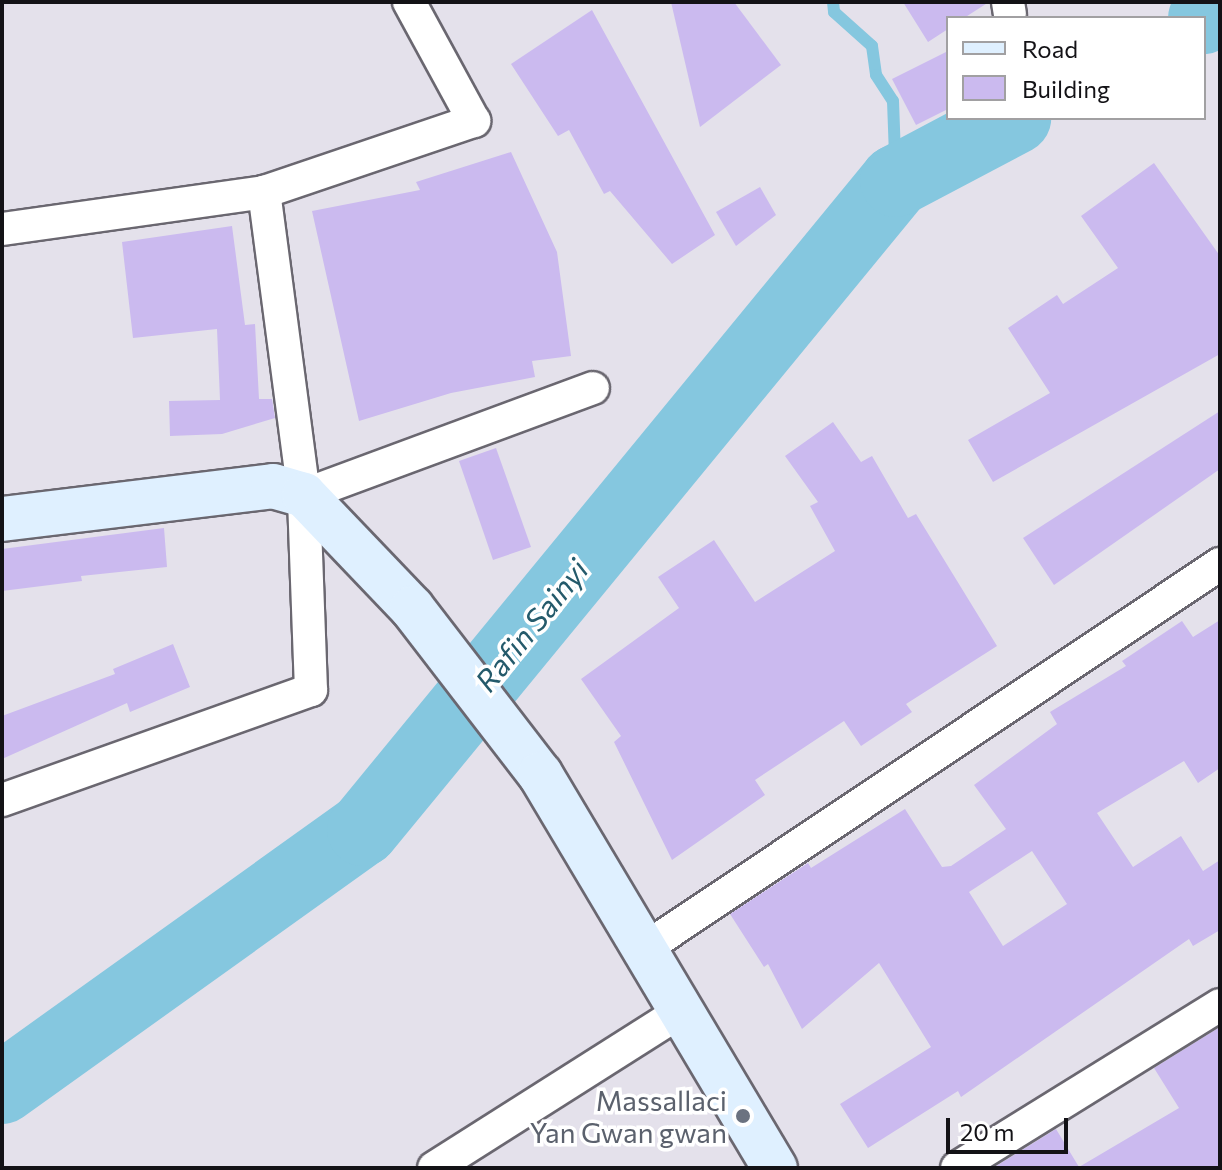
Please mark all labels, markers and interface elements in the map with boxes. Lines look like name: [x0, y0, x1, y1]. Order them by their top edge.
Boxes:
legend: [946, 16, 1206, 120]
text: Road: [1022, 34, 1078, 63]
text: Building: [1022, 74, 1110, 103]
water label: Rafin Sainyi: [467, 552, 595, 698]
place label: Massallaci Yan Gwan gwan: [529, 1083, 727, 1149]
scale bar: [950, 1102, 1072, 1152]
marker: Massallaci Yan Gwan gwan: [734, 1107, 752, 1125]
text: 20 m: [960, 1117, 1014, 1146]

